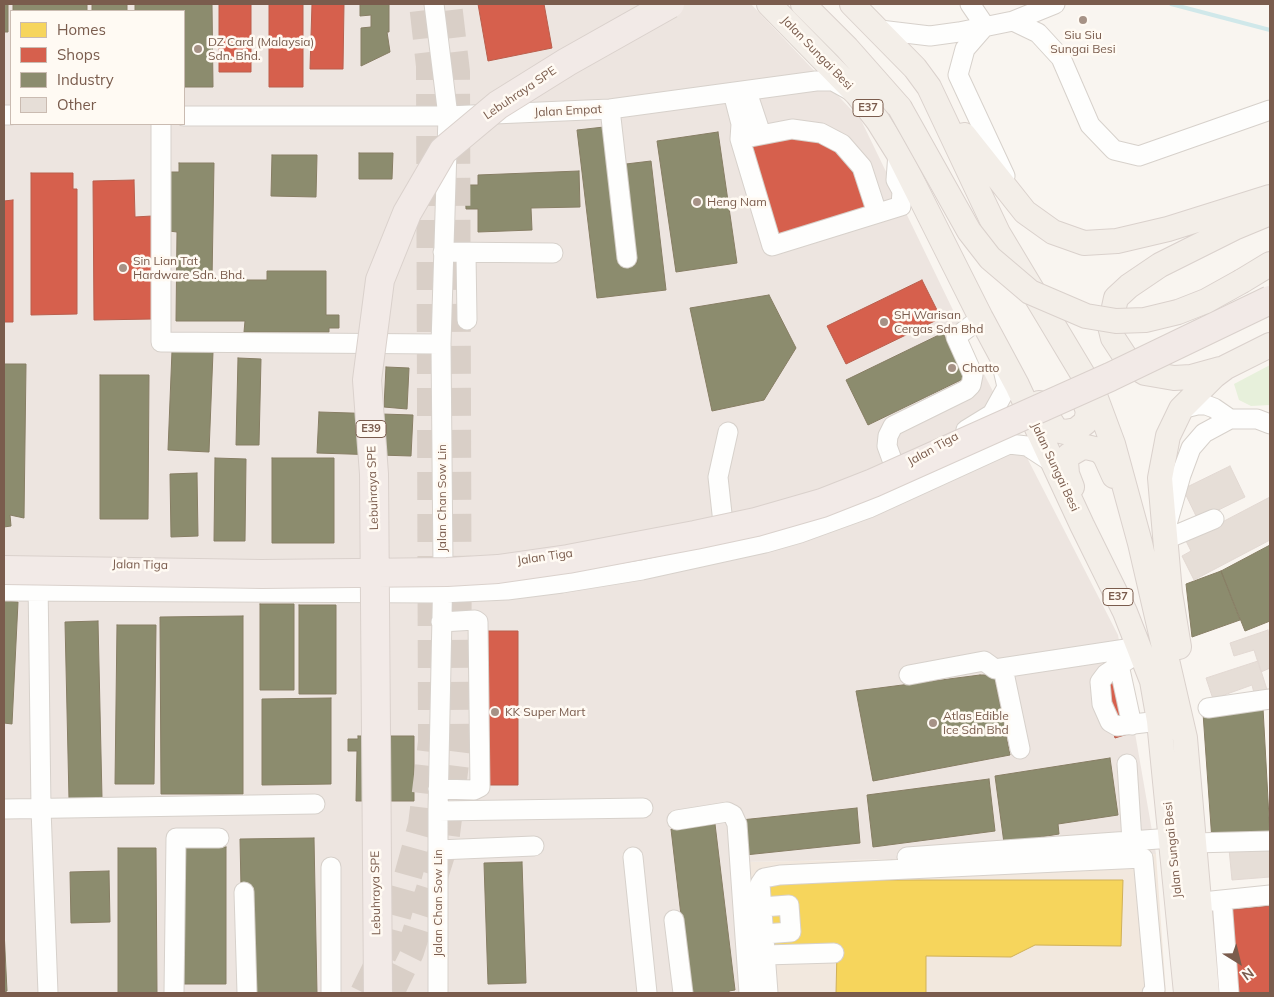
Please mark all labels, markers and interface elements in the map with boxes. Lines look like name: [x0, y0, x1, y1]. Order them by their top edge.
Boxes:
legend: [10, 10, 185, 125]
street label: Jalan Sungai Besi: [778, 13, 856, 93]
marker: Siu Siu Sungai Besi: [1077, 14, 1089, 26]
text: Homes: [57, 20, 106, 39]
place label: Siu Siu Sungai Besi: [1050, 28, 1116, 56]
place label: DZ Card (Malaysia) Sdn. Bhd.: [208, 35, 314, 63]
marker: DZ Card (Malaysia) Sdn. Bhd.: [192, 43, 204, 55]
text: Shops: [57, 45, 100, 64]
street label: Lebuhraya SPE: [481, 63, 559, 123]
text: Industry: [57, 70, 114, 89]
text: Other: [57, 95, 96, 114]
road number: E37: [853, 100, 883, 116]
street label: Jalan Empat: [534, 102, 602, 120]
place label: Heng Nam: [707, 195, 767, 209]
marker: Heng Nam: [691, 196, 703, 208]
place label: Sin Lian Tat Hardware Sdn. Bhd.: [133, 254, 245, 282]
marker: Sin Lian Tat Hardware Sdn. Bhd.: [117, 262, 129, 274]
place label: SH Warisan Cergas Sdn Bhd: [894, 308, 983, 336]
marker: SH Warisan Cergas Sdn Bhd: [878, 316, 890, 328]
place label: Chatto: [962, 361, 999, 375]
marker: Chatto: [946, 362, 958, 374]
road number: E39: [356, 420, 386, 438]
street label: Jalan Sungai Besi: [1028, 420, 1082, 514]
street label: Jalan Tiga: [905, 429, 961, 469]
street label: Jalan Chan Sow Lin: [435, 444, 449, 552]
street label: Lebuhraya SPE: [364, 446, 382, 530]
street label: Jalan Tiga: [516, 546, 574, 568]
street label: Jalan Tiga: [112, 557, 168, 573]
road number: E37: [1103, 588, 1133, 606]
place label: KK Super Mart: [505, 705, 585, 719]
marker: KK Super Mart: [489, 706, 501, 718]
place label: Atlas Edible Ice Sdn Bhd: [943, 709, 1009, 737]
marker: Atlas Edible Ice Sdn Bhd: [927, 717, 939, 729]
street label: Jalan Sungai Besi: [1161, 801, 1185, 899]
street label: Jalan Chan Sow Lin: [431, 849, 445, 957]
street label: Lebuhraya SPE: [368, 851, 384, 935]
north arrow: [1214, 937, 1264, 987]
text: N: [1238, 964, 1257, 985]

